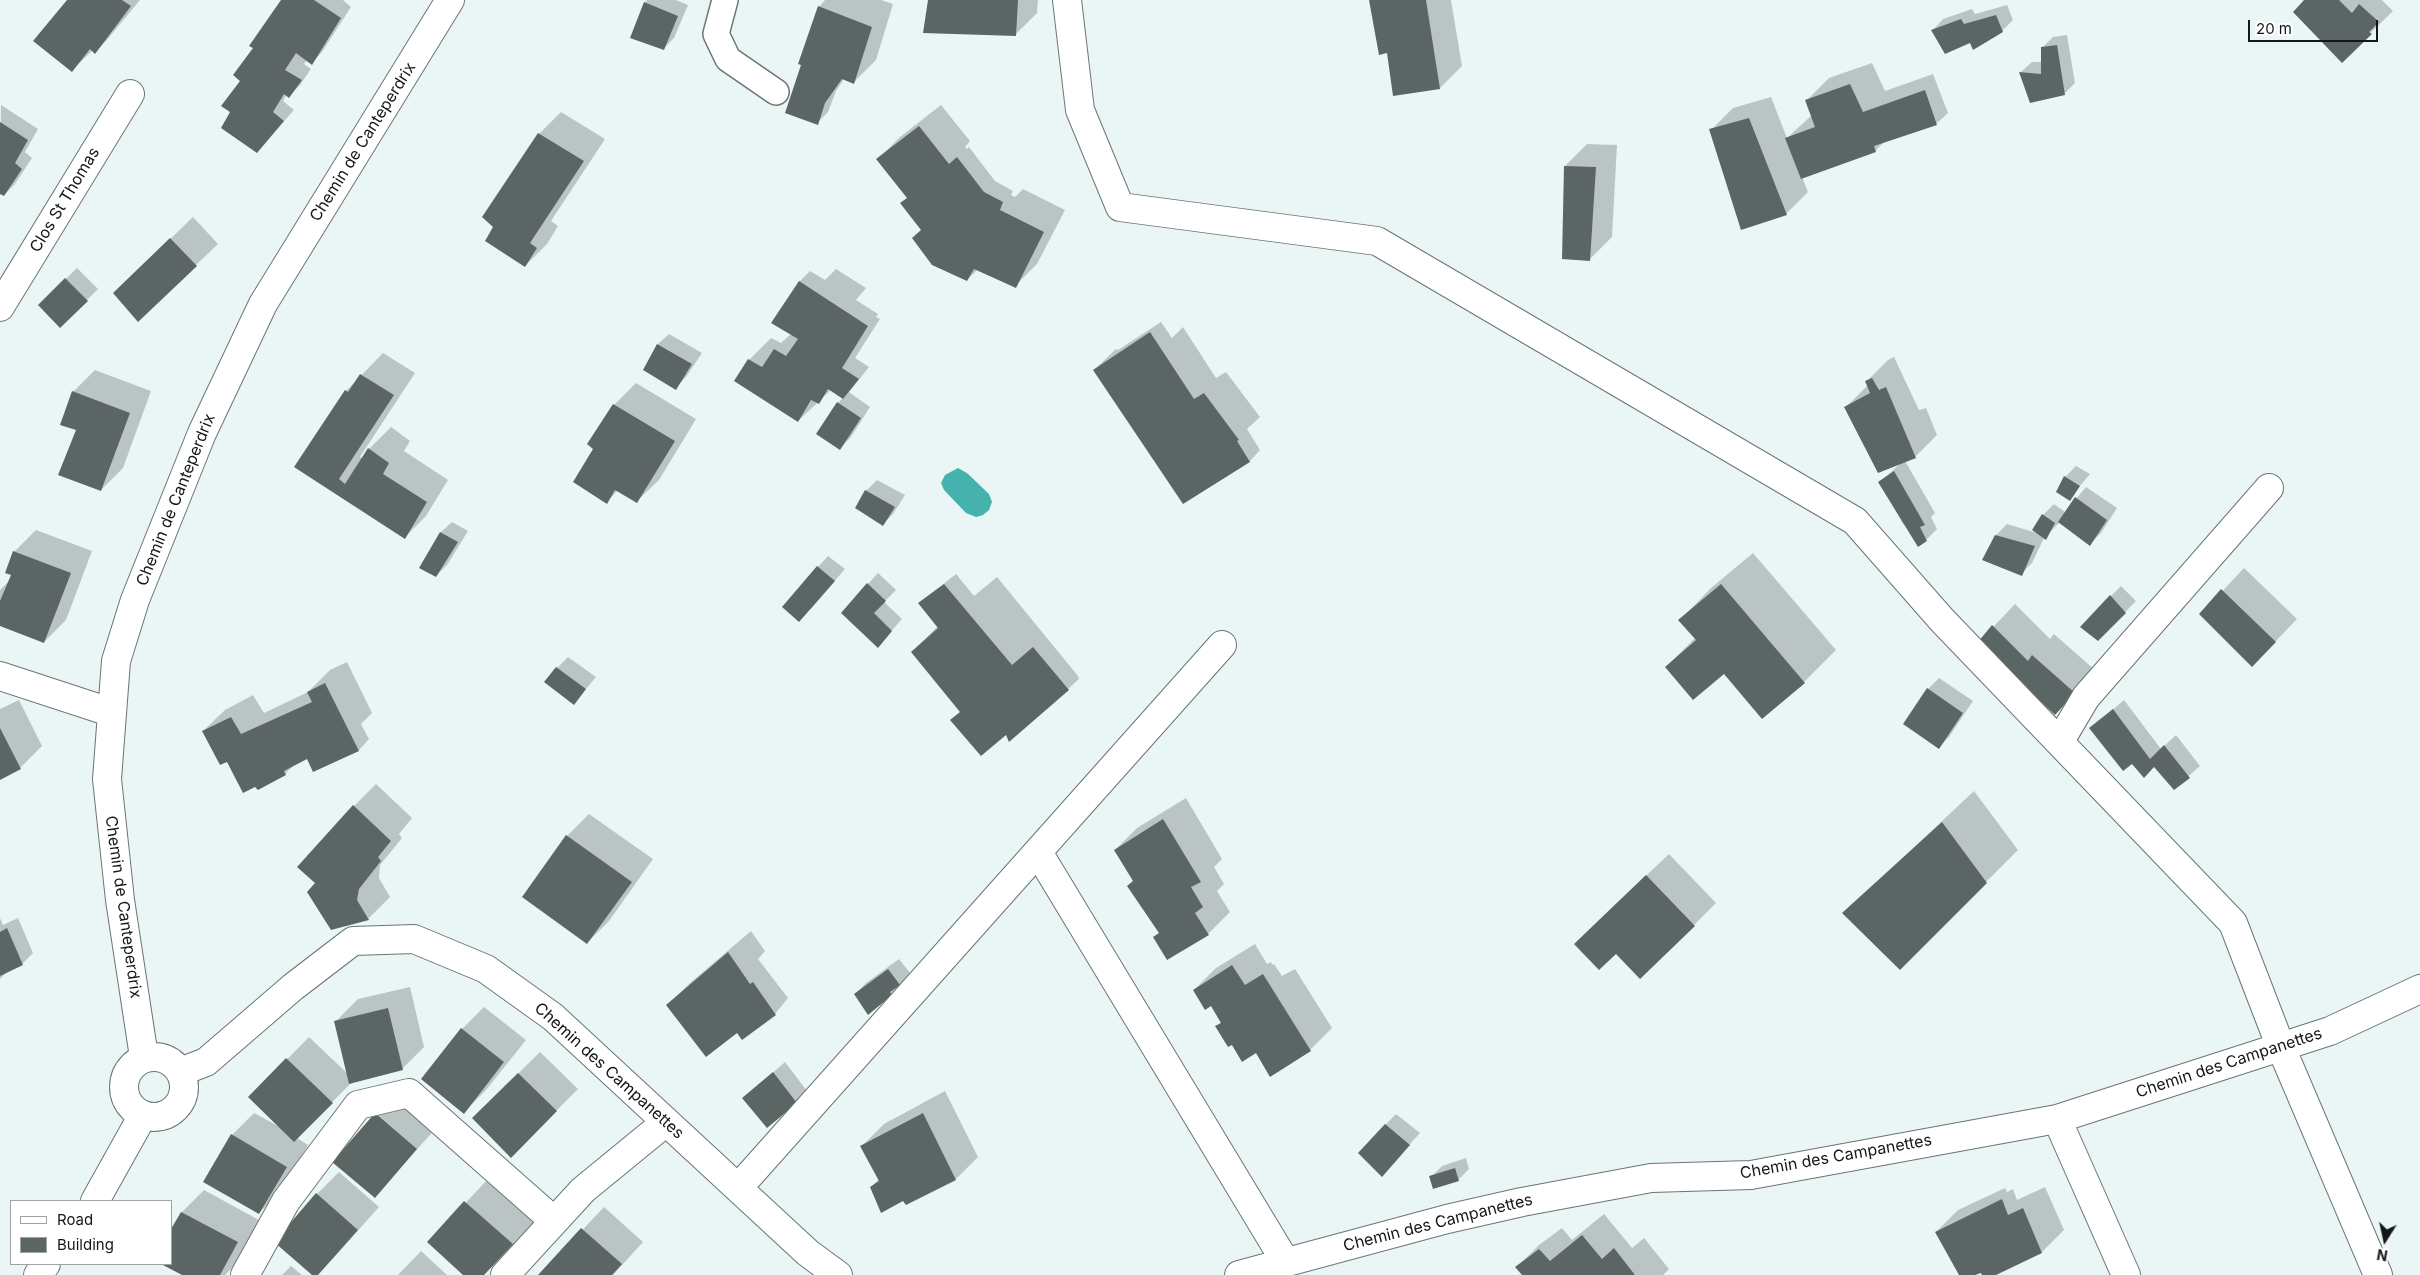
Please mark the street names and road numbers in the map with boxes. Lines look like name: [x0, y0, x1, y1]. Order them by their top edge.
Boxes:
street label: Chemin de Canteperdrix: [306, 59, 420, 225]
street label: Clos St Thomas: [26, 144, 104, 256]
street label: Chemin de Canteperdrix: [133, 411, 219, 589]
street label: Chemin de Canteperdrix: [101, 815, 145, 999]
street label: Chemin des Campanettes: [530, 999, 688, 1143]
street label: Chemin des Campanettes: [2134, 1024, 2324, 1102]
street label: Chemin des Campanettes: [1739, 1131, 1933, 1183]
street label: Chemin des Campanettes: [1341, 1190, 1535, 1256]

